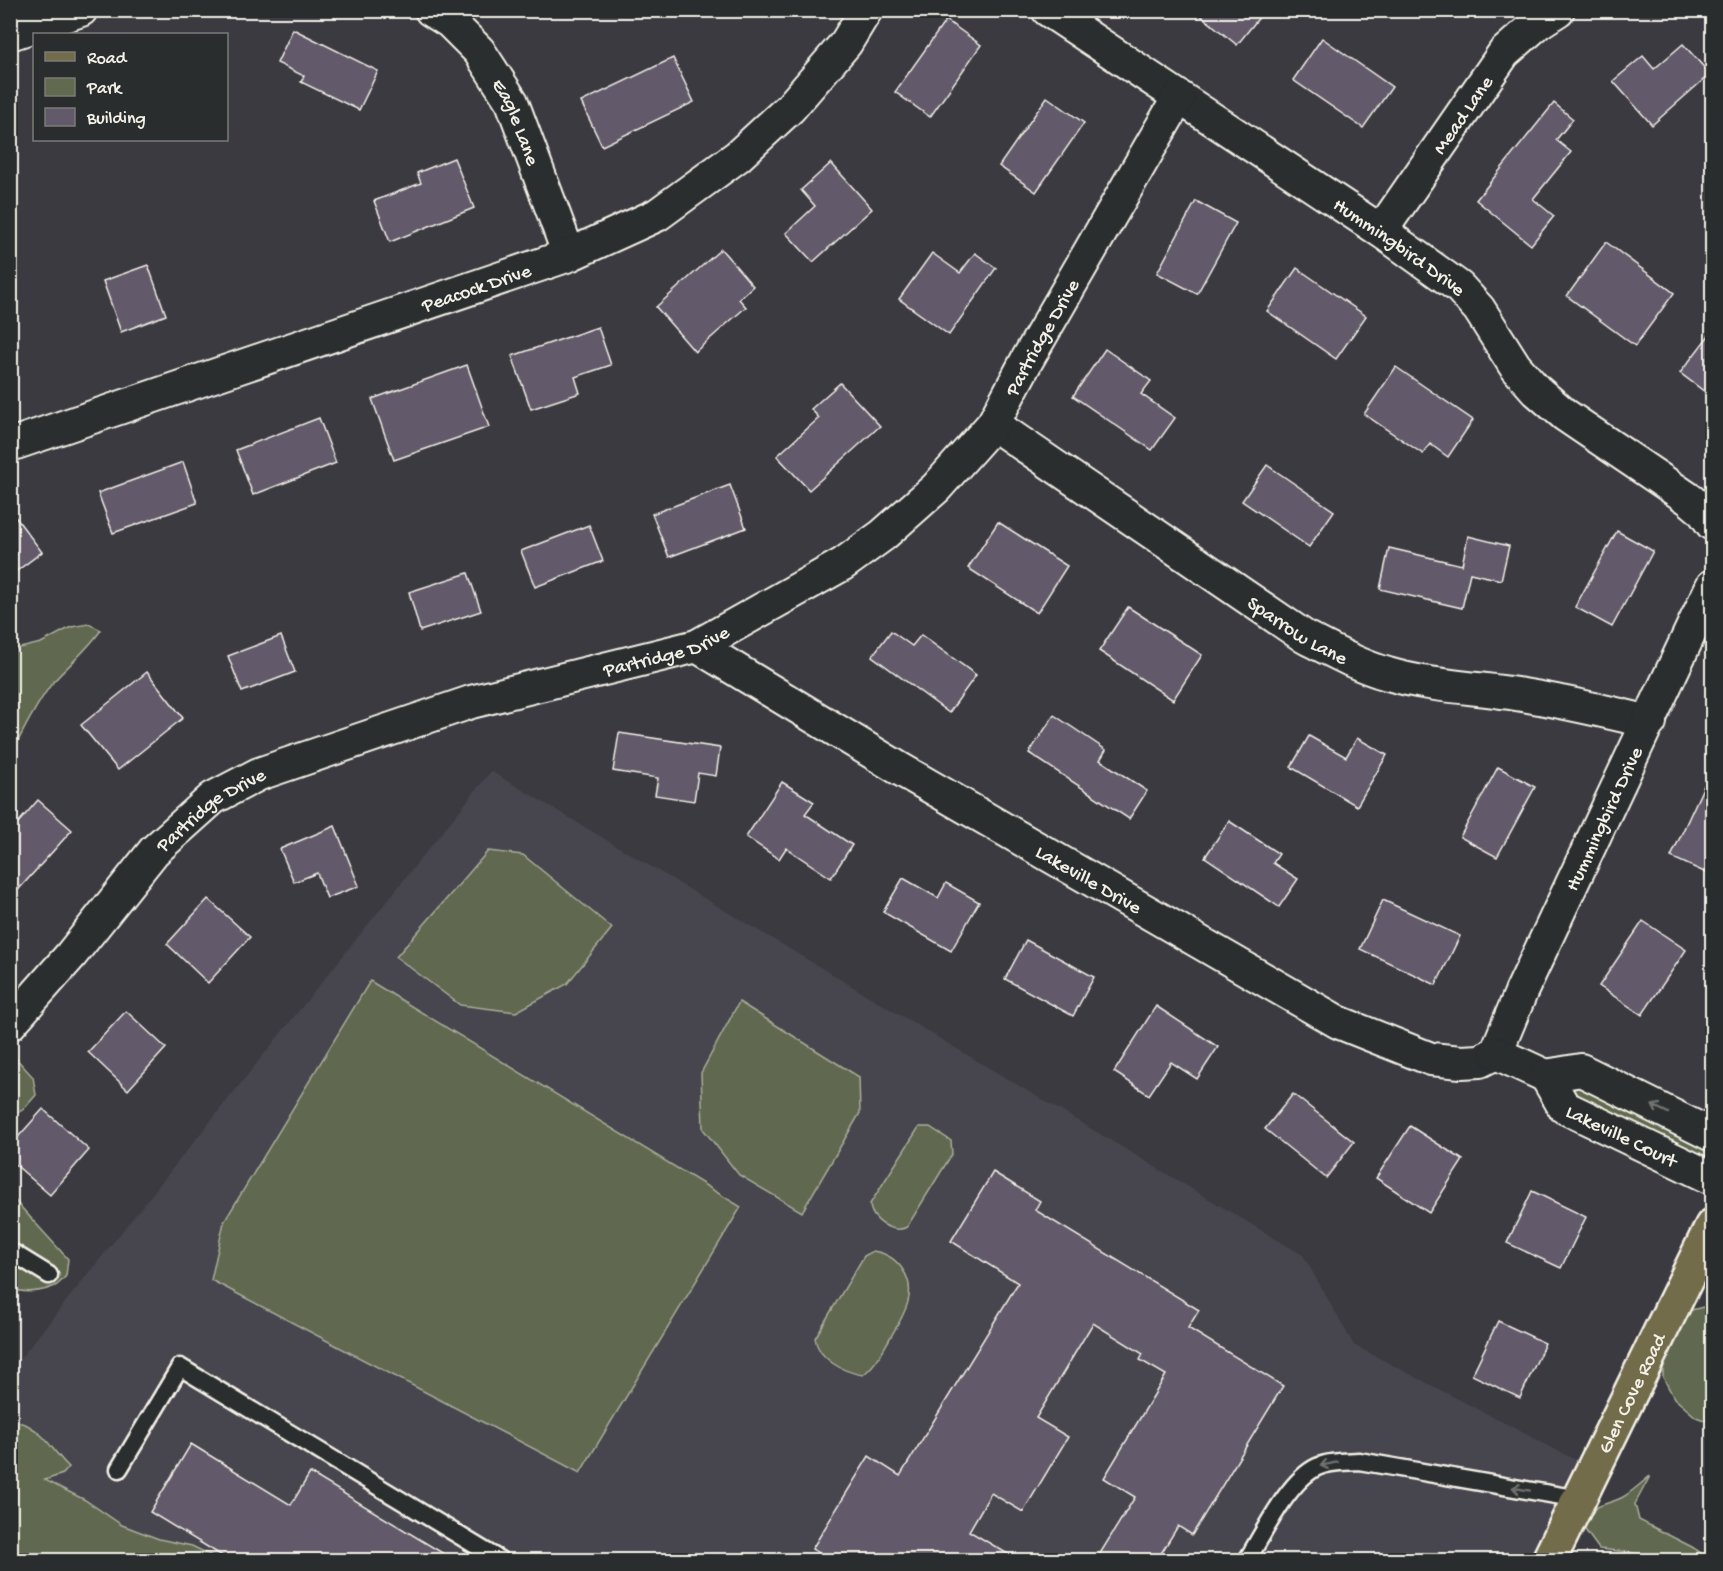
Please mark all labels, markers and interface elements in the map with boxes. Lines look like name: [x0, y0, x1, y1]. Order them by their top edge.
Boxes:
legend: [33, 33, 228, 141]
text: Road: [87, 49, 128, 70]
street label: Mead Lane: [1430, 72, 1500, 160]
street label: Eagle Lane: [485, 75, 543, 170]
text: Park: [86, 79, 123, 100]
text: Building: [86, 109, 146, 130]
street label: Hummingbird Drive: [1328, 195, 1470, 302]
street label: Peacock Drive: [418, 261, 535, 320]
street label: Partridge Drive: [1002, 275, 1087, 402]
street label: Sparrow Lane: [1242, 593, 1351, 672]
street label: Partridge Drive: [601, 622, 735, 684]
street label: Hummingbird Drive: [1562, 743, 1650, 895]
street label: Partridge Drive: [152, 764, 271, 859]
street label: Lakeville Drive: [1031, 842, 1145, 921]
street label: Lakeville Court: [1561, 1102, 1682, 1175]
one-way arrow: [1651, 1103, 1669, 1115]
street label: Glen Cove Road: [1595, 1329, 1674, 1458]
one-way arrow: [1320, 1459, 1339, 1470]
one-way arrow: [1512, 1483, 1532, 1494]

